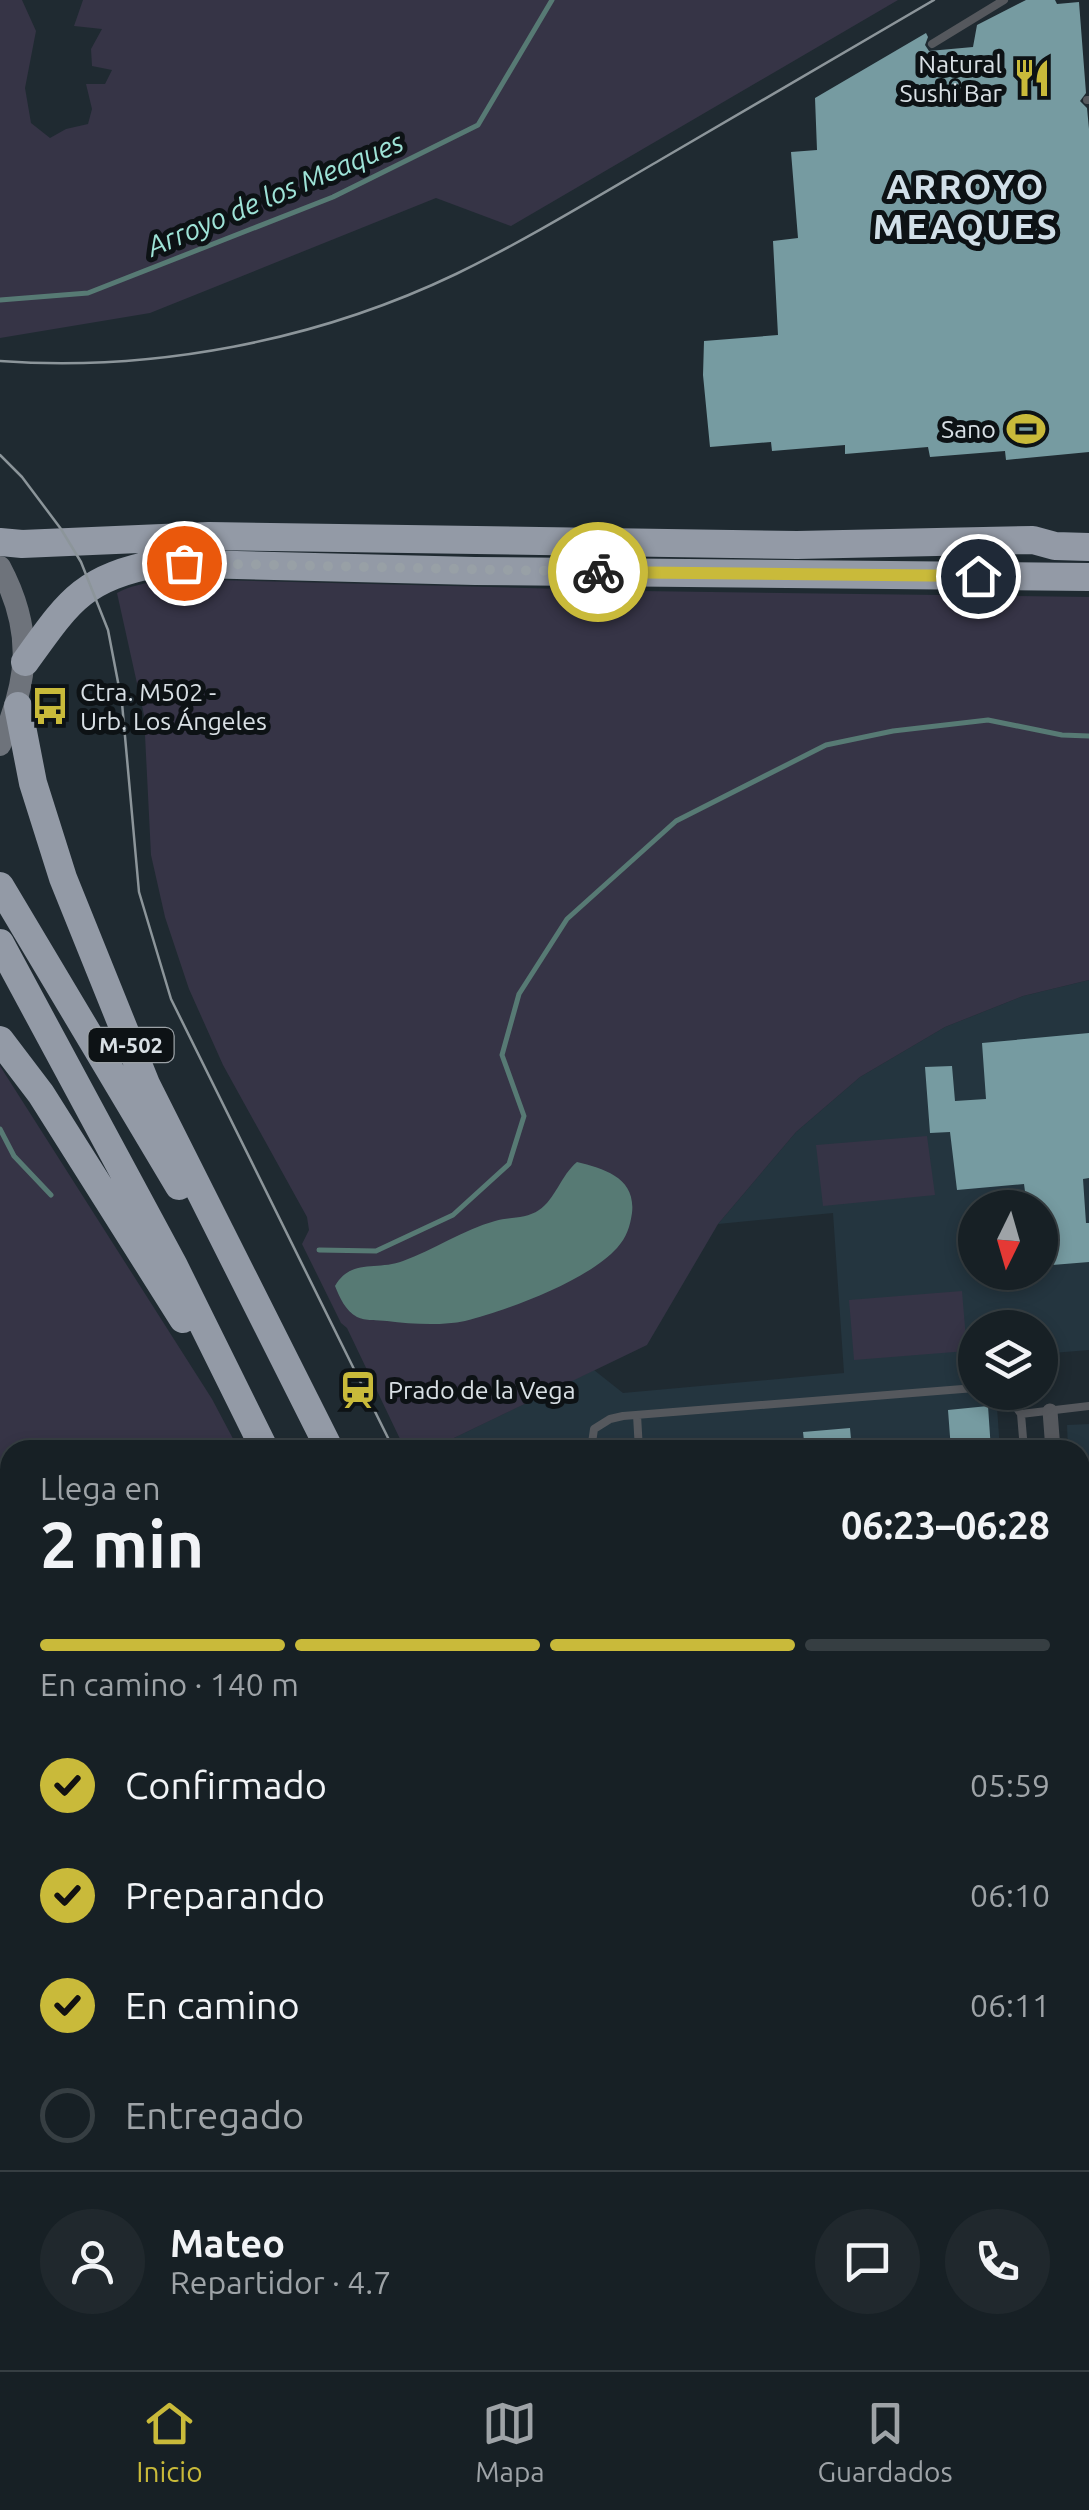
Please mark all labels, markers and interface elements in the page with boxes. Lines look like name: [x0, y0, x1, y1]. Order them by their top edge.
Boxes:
place label: Natural Sushi Bar: [899, 50, 1003, 107]
restaurant icon: Natural Sushi Bar: [1011, 57, 1053, 99]
water label: Arroyo de los Meaques: [140, 125, 408, 262]
district label: ARROYO MEAQUES: [873, 166, 1059, 246]
sports icon: Sano: [1005, 408, 1047, 450]
place label: Sano: [941, 415, 996, 443]
pin: [142, 521, 227, 606]
courier: [548, 522, 648, 622]
pin: [936, 534, 1021, 619]
icon: bag: [157, 536, 212, 591]
icon: bike: [571, 545, 626, 600]
icon: home: [951, 549, 1006, 604]
place label: Ctra. M502 - Urb. Los Ángeles: [80, 678, 267, 735]
bus stop icon: Ctra. M502 - Urb. Los Ángeles: [29, 685, 71, 727]
road number: M-502: [88, 1028, 174, 1062]
north arrow: [958, 1190, 1058, 1290]
map controls: [958, 1190, 1058, 1410]
button: layers: [958, 1310, 1058, 1410]
station icon: Prado de la Vega: [337, 1369, 379, 1411]
place label: Prado de la Vega: [388, 1376, 576, 1404]
text: Llega en: [40, 1470, 160, 1506]
text: 06:23–06:28: [841, 1504, 1050, 1546]
text: 2 min: [40, 1507, 204, 1580]
text: En camino · 140 m: [40, 1666, 299, 1702]
icon: check: [40, 1758, 95, 1813]
text: Confirmado: [125, 1764, 327, 1806]
text: 05:59: [970, 1767, 1050, 1803]
icon: check: [40, 1868, 95, 1923]
text: Preparando: [125, 1874, 325, 1916]
text: 06:10: [970, 1877, 1050, 1913]
icon: check: [40, 1978, 95, 2033]
text: En camino: [125, 1984, 300, 2026]
text: 06:11: [970, 1987, 1050, 2023]
text: Entregado: [125, 2094, 304, 2136]
button: person: [40, 2209, 145, 2314]
button: chat: [815, 2209, 920, 2314]
button: phone: [945, 2209, 1050, 2314]
text: Mateo: [170, 2222, 285, 2264]
text: Repartidor · 4.7: [170, 2264, 391, 2300]
tab: Inicio: [136, 2396, 203, 2487]
tab: Mapa: [475, 2396, 545, 2487]
tab: Guardados: [817, 2396, 953, 2487]

